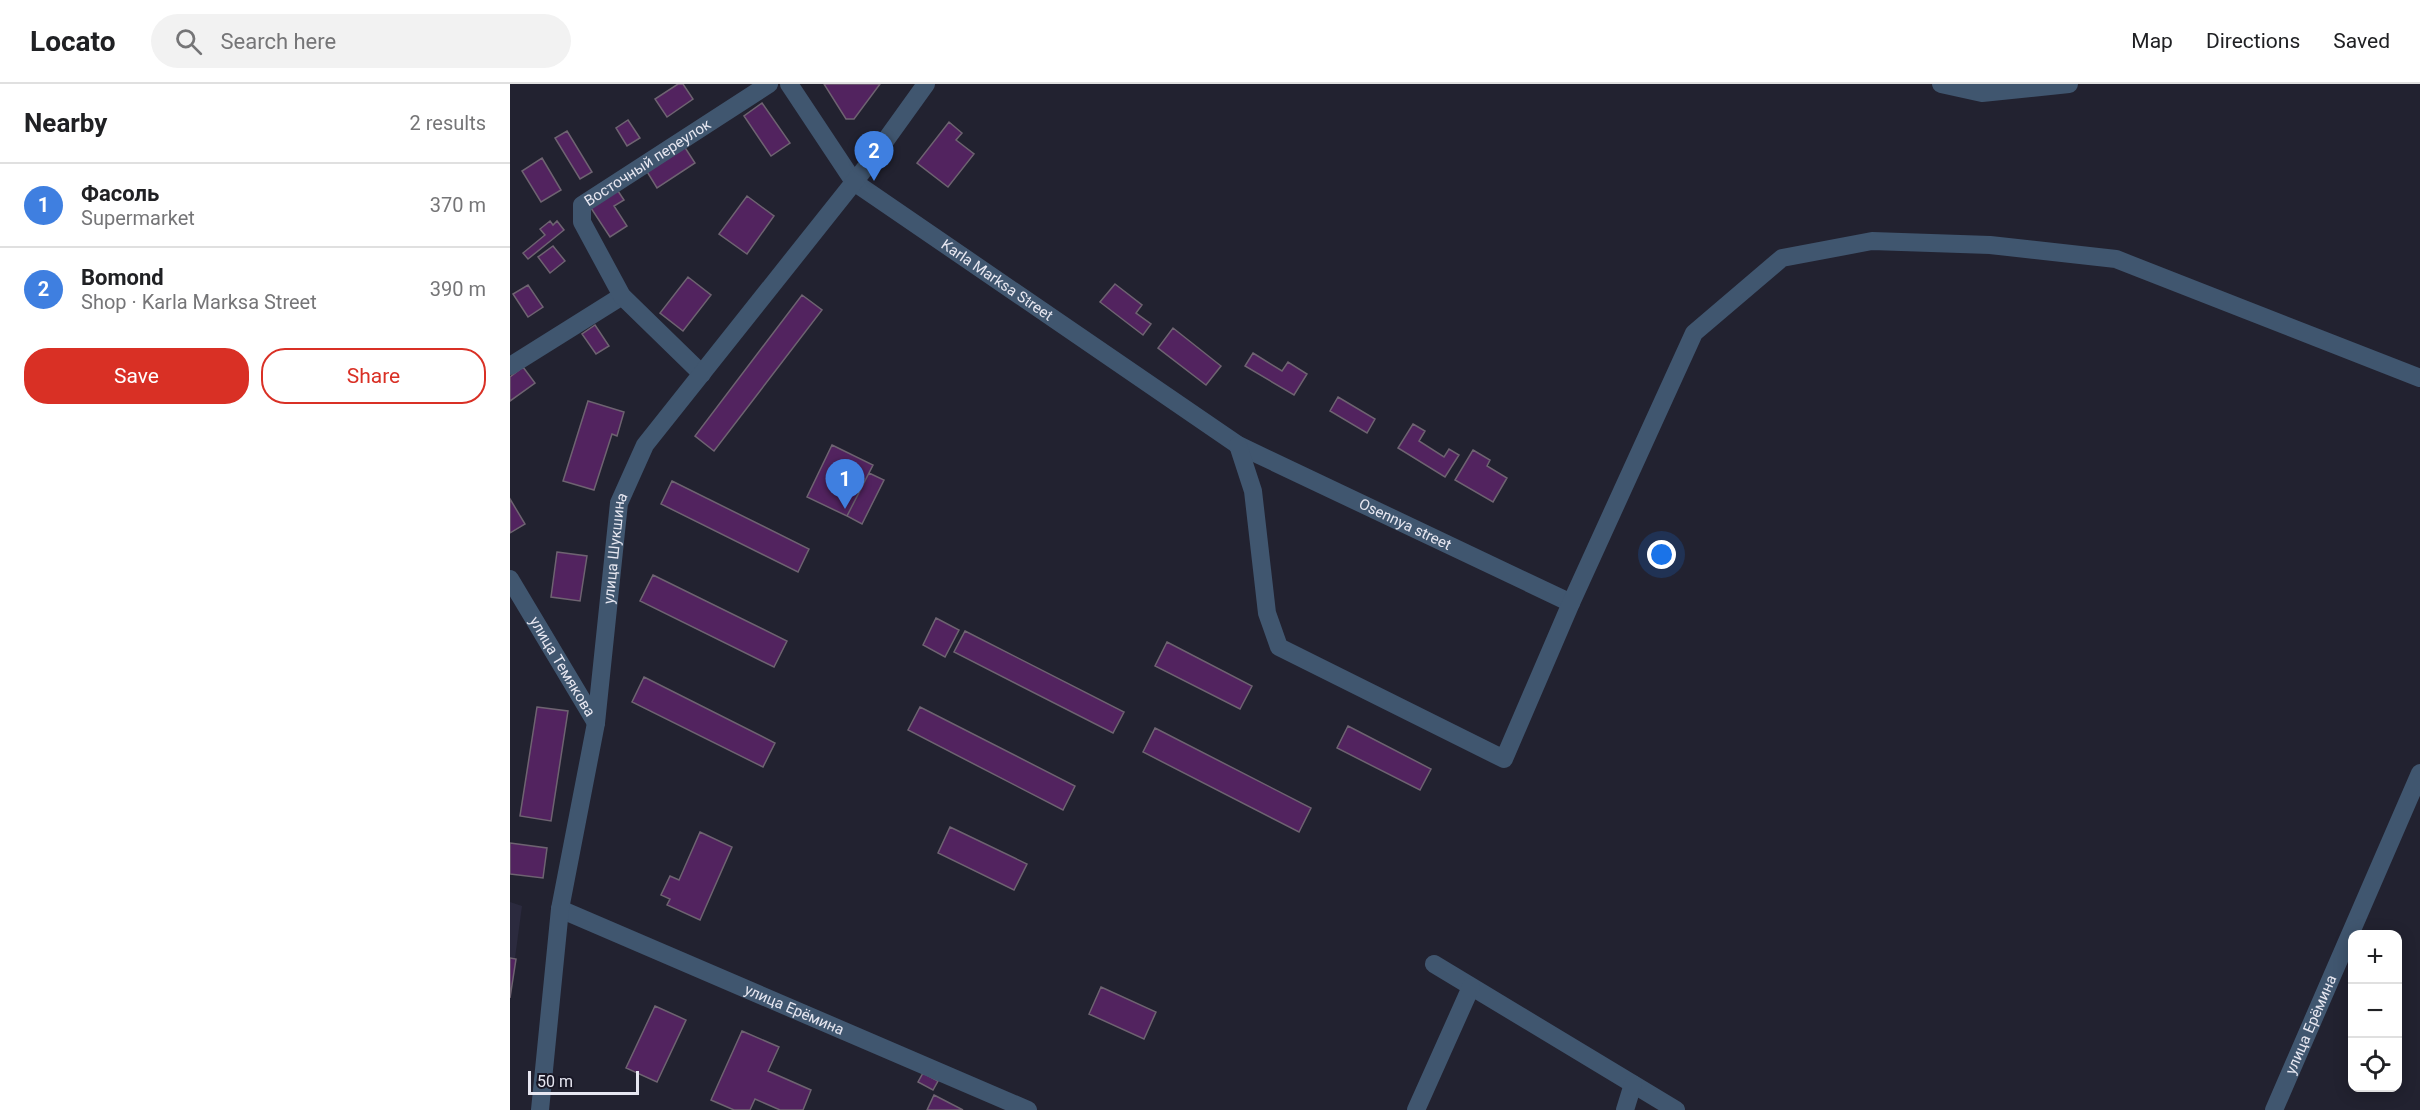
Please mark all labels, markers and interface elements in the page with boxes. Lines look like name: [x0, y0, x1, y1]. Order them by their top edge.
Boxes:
search box: [151, 14, 571, 68]
text: Locato: [30, 25, 115, 58]
icon: search: [172, 25, 205, 58]
text: Search here: [220, 29, 336, 54]
text: Map: [2131, 29, 2173, 53]
text: Directions: [2206, 29, 2300, 53]
text: Saved: [2333, 29, 2390, 53]
text: Nearby: [24, 108, 107, 138]
text: 2 results: [410, 111, 486, 135]
street label: Восточный переулок: [581, 115, 714, 210]
pin: 2: [854, 132, 894, 181]
text: Фасоль: [81, 181, 159, 206]
text: 1: [38, 193, 49, 217]
text: 370 m: [430, 193, 486, 217]
text: Supermarket: [81, 206, 195, 230]
street label: Karla Marksa Street: [938, 235, 1056, 325]
text: Bomond: [81, 265, 164, 290]
text: 2: [38, 277, 49, 301]
text: 390 m: [430, 277, 486, 301]
text: Shop · Karla Marksa Street: [81, 290, 317, 314]
button: Save: [24, 348, 249, 404]
button: Share: [261, 348, 486, 404]
pin: 1: [826, 460, 864, 509]
street label: улица Шукшина: [599, 490, 631, 605]
street label: Osennya street: [1356, 495, 1454, 554]
your location: [1647, 540, 1676, 569]
street label: улица Темякова: [525, 613, 599, 720]
map controls: [2348, 930, 2402, 1092]
button: +: [2348, 930, 2402, 984]
street label: улица Ерёмина: [2282, 972, 2340, 1077]
street label: улица Ерёмина: [742, 980, 847, 1039]
button: −: [2348, 984, 2402, 1038]
button: locate: [2348, 1038, 2402, 1092]
scale bar: [528, 1068, 639, 1096]
text: 50 m: [537, 1072, 573, 1091]

